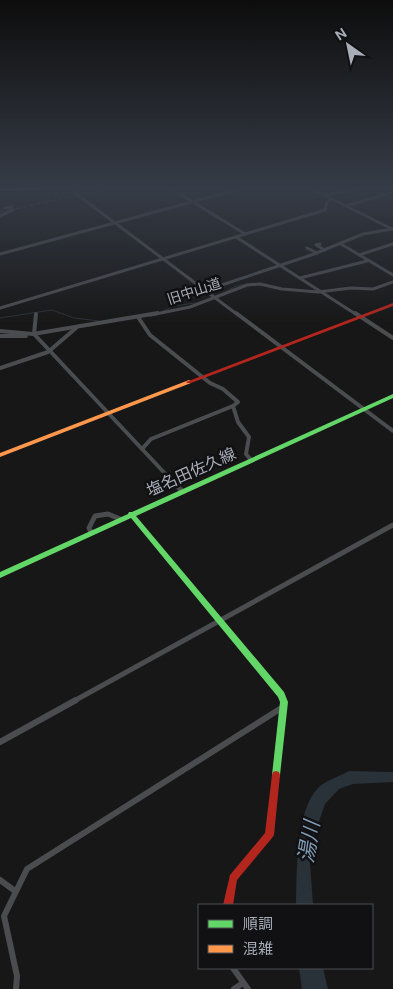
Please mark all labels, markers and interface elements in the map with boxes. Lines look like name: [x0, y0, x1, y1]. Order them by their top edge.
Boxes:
north arrow: [323, 20, 373, 70]
text: N: [332, 24, 350, 44]
street label: 旧中山道: [165, 274, 223, 308]
street label: 塩名田佐久線: [143, 443, 239, 501]
water label: 湯川: [292, 817, 326, 865]
legend: [198, 904, 373, 969]
text: 順調: [243, 914, 273, 934]
text: 混雑: [243, 939, 273, 959]

